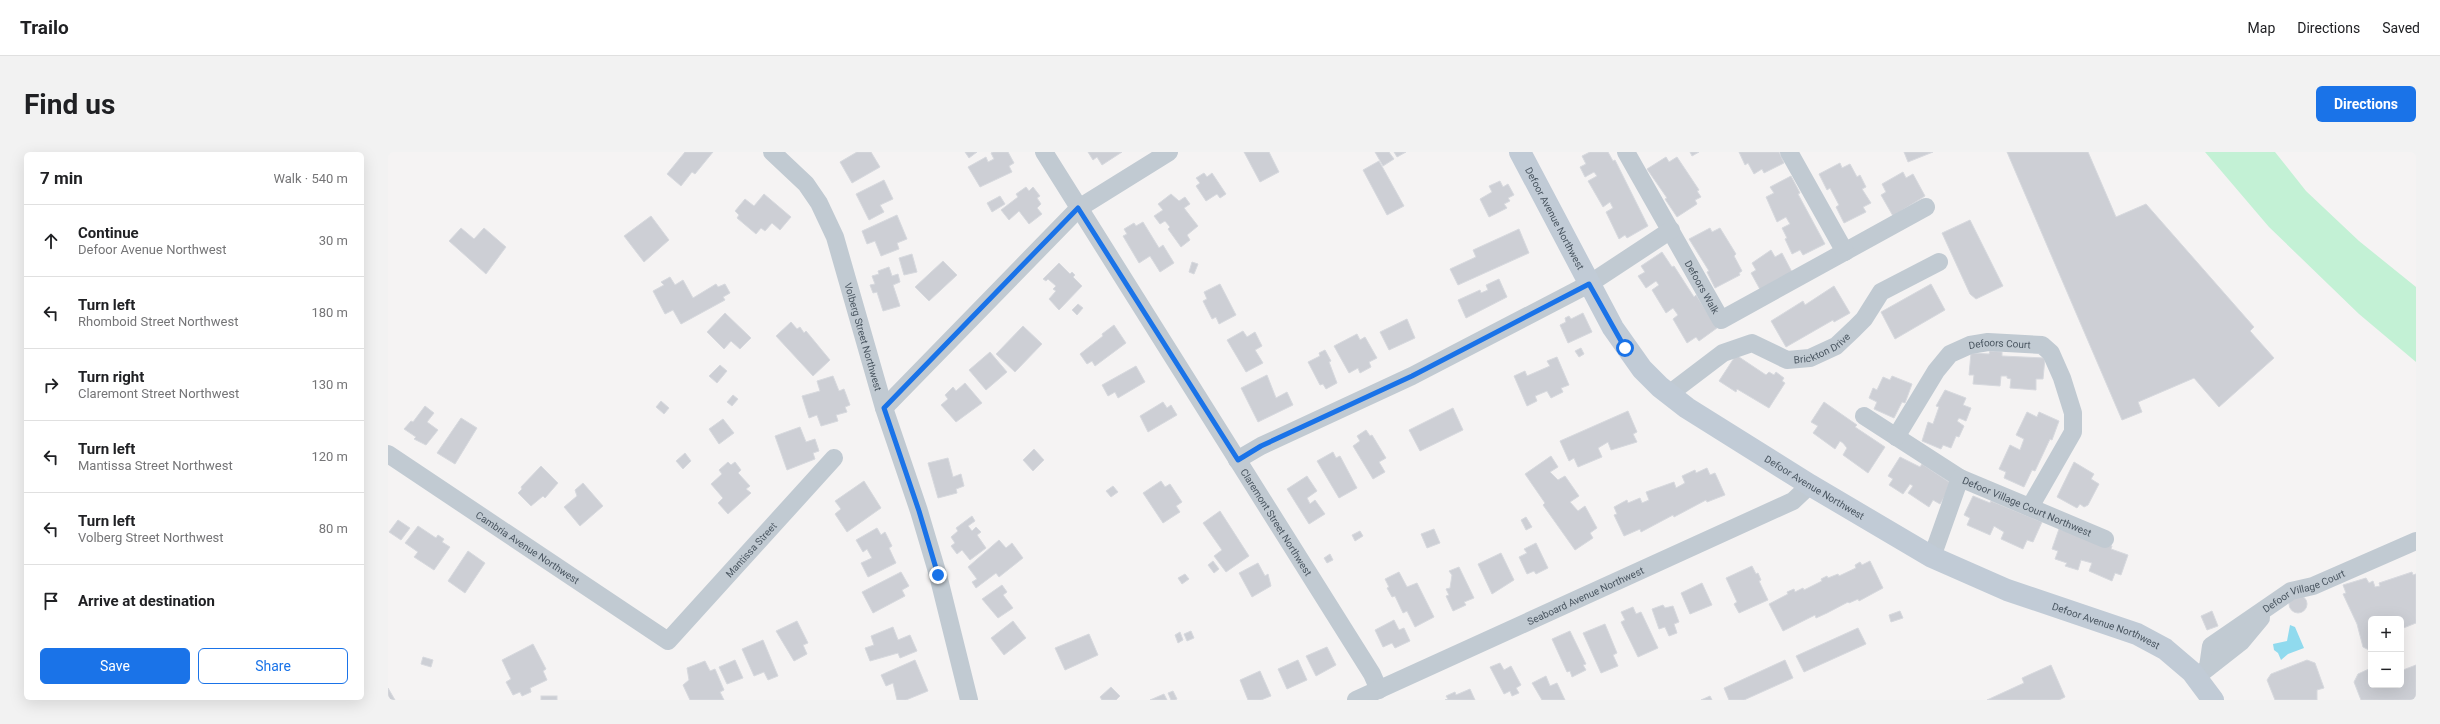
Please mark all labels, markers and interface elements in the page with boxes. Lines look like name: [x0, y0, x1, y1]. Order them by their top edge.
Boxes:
text: Trailo: [20, 16, 69, 39]
text: Map: [2248, 20, 2275, 36]
text: Directions: [2297, 20, 2360, 36]
text: Saved: [2382, 20, 2420, 36]
button: Directions: [2316, 86, 2416, 122]
text: Find us: [24, 88, 115, 121]
street label: Defoor Avenue Northwest: [1523, 165, 1586, 272]
text: 7 min: [40, 168, 83, 188]
text: Walk · 540 m: [273, 171, 348, 186]
text: Continue: [78, 224, 139, 242]
icon: ahead: [40, 230, 62, 252]
text: 30 m: [319, 233, 348, 248]
text: Defoor Avenue Northwest: [78, 242, 227, 257]
street label: Defoors Walk: [1682, 259, 1722, 317]
street label: Volberg Street Northwest: [842, 281, 884, 392]
text: Turn left: [78, 296, 135, 314]
icon: left: [40, 302, 62, 324]
text: 180 m: [311, 305, 348, 320]
text: Rhomboid Street Northwest: [78, 314, 238, 329]
street label: Brickton Drive: [1793, 331, 1852, 365]
street label: Defoors Court: [1968, 337, 2031, 351]
route start: [1616, 339, 1634, 357]
text: Turn right: [78, 368, 144, 386]
icon: right: [40, 374, 62, 396]
text: 130 m: [311, 377, 348, 392]
text: Claremont Street Northwest: [78, 386, 239, 401]
text: Turn left: [78, 440, 135, 458]
icon: left: [40, 446, 62, 468]
text: 120 m: [311, 449, 348, 464]
street label: Defoor Avenue Northwest: [1763, 453, 1866, 522]
text: Mantissa Street Northwest: [78, 458, 233, 473]
street label: Claremont Street Northwest: [1238, 467, 1314, 578]
street label: Defoor Village Court Northwest: [1961, 475, 2093, 539]
street label: Cambria Avenue Northwest: [474, 509, 581, 586]
text: Turn left: [78, 512, 135, 530]
icon: left: [40, 518, 62, 540]
street label: Mantissa Street: [724, 520, 779, 580]
text: 80 m: [319, 521, 348, 536]
text: Volberg Street Northwest: [78, 530, 224, 545]
street label: Seaboard Avenue Northwest: [1526, 565, 1645, 627]
route end: [929, 566, 947, 584]
street label: Defoor Village Court: [2261, 568, 2347, 615]
icon: arrive: [40, 590, 62, 612]
text: Arrive at destination: [78, 592, 215, 610]
street label: Defoor Avenue Northwest: [2051, 601, 2162, 651]
map controls: [2368, 616, 2404, 688]
button: +: [2368, 616, 2404, 652]
button: Save: [40, 648, 190, 684]
button: Share: [198, 648, 348, 684]
button: −: [2368, 652, 2404, 688]

